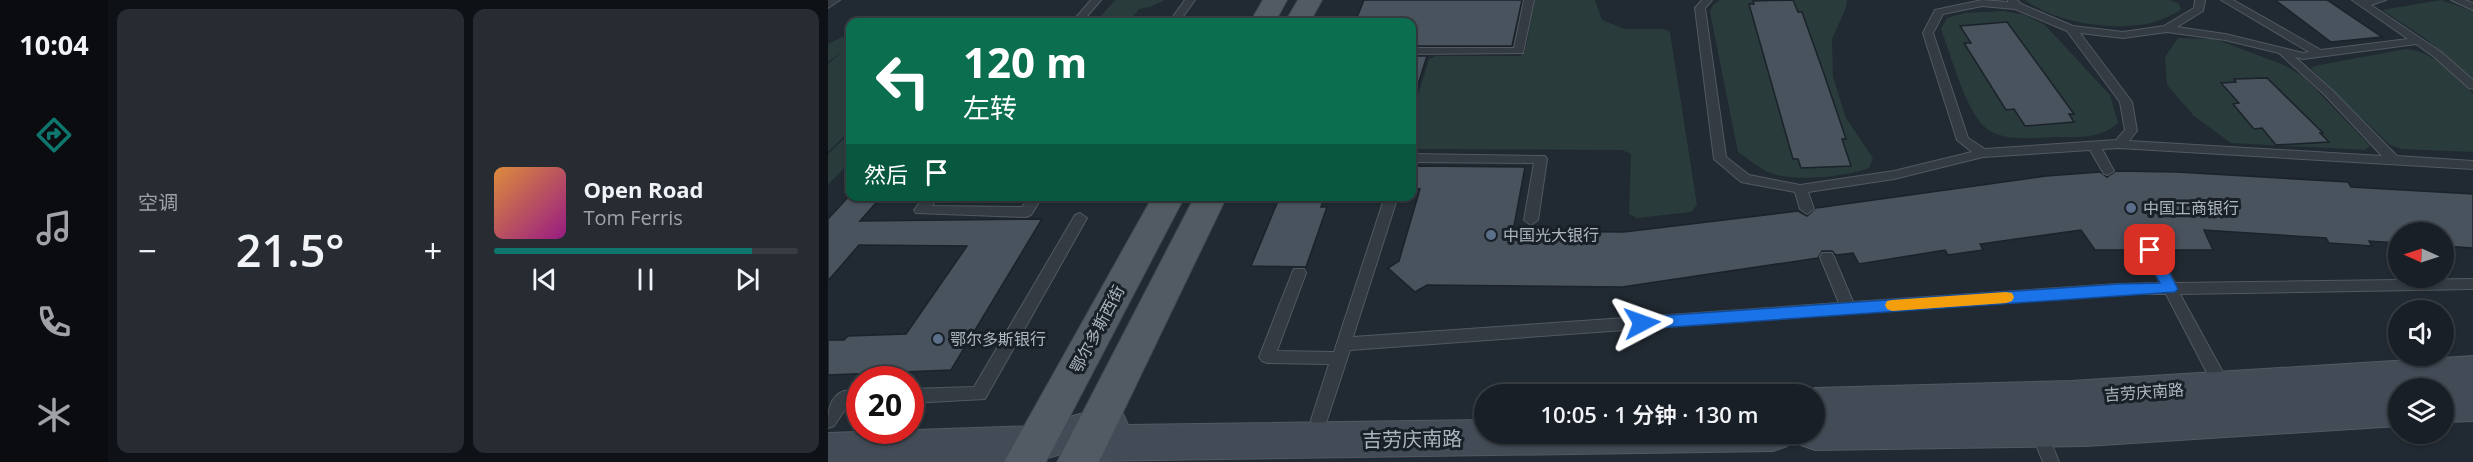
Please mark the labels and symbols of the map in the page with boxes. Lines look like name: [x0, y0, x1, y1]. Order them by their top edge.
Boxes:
place label: 中国工商银行: [2143, 197, 2239, 219]
marker: 中国工商银行: [2124, 201, 2138, 215]
north arrow: [2388, 222, 2454, 288]
place label: 中国光大银行: [1503, 224, 1599, 246]
pin: [2124, 224, 2175, 275]
marker: 中国光大银行: [1484, 228, 1498, 242]
street label: 鄂尔多斯西街: [1065, 281, 1129, 377]
position arrow: [1610, 291, 1674, 355]
place label: 鄂尔多斯银行: [950, 328, 1046, 350]
marker: 鄂尔多斯银行: [931, 332, 945, 346]
speed limit sign: 20: [846, 366, 924, 444]
street label: 吉劳庆南路: [2103, 378, 2185, 406]
street label: 吉劳庆南路: [1362, 425, 1462, 453]

